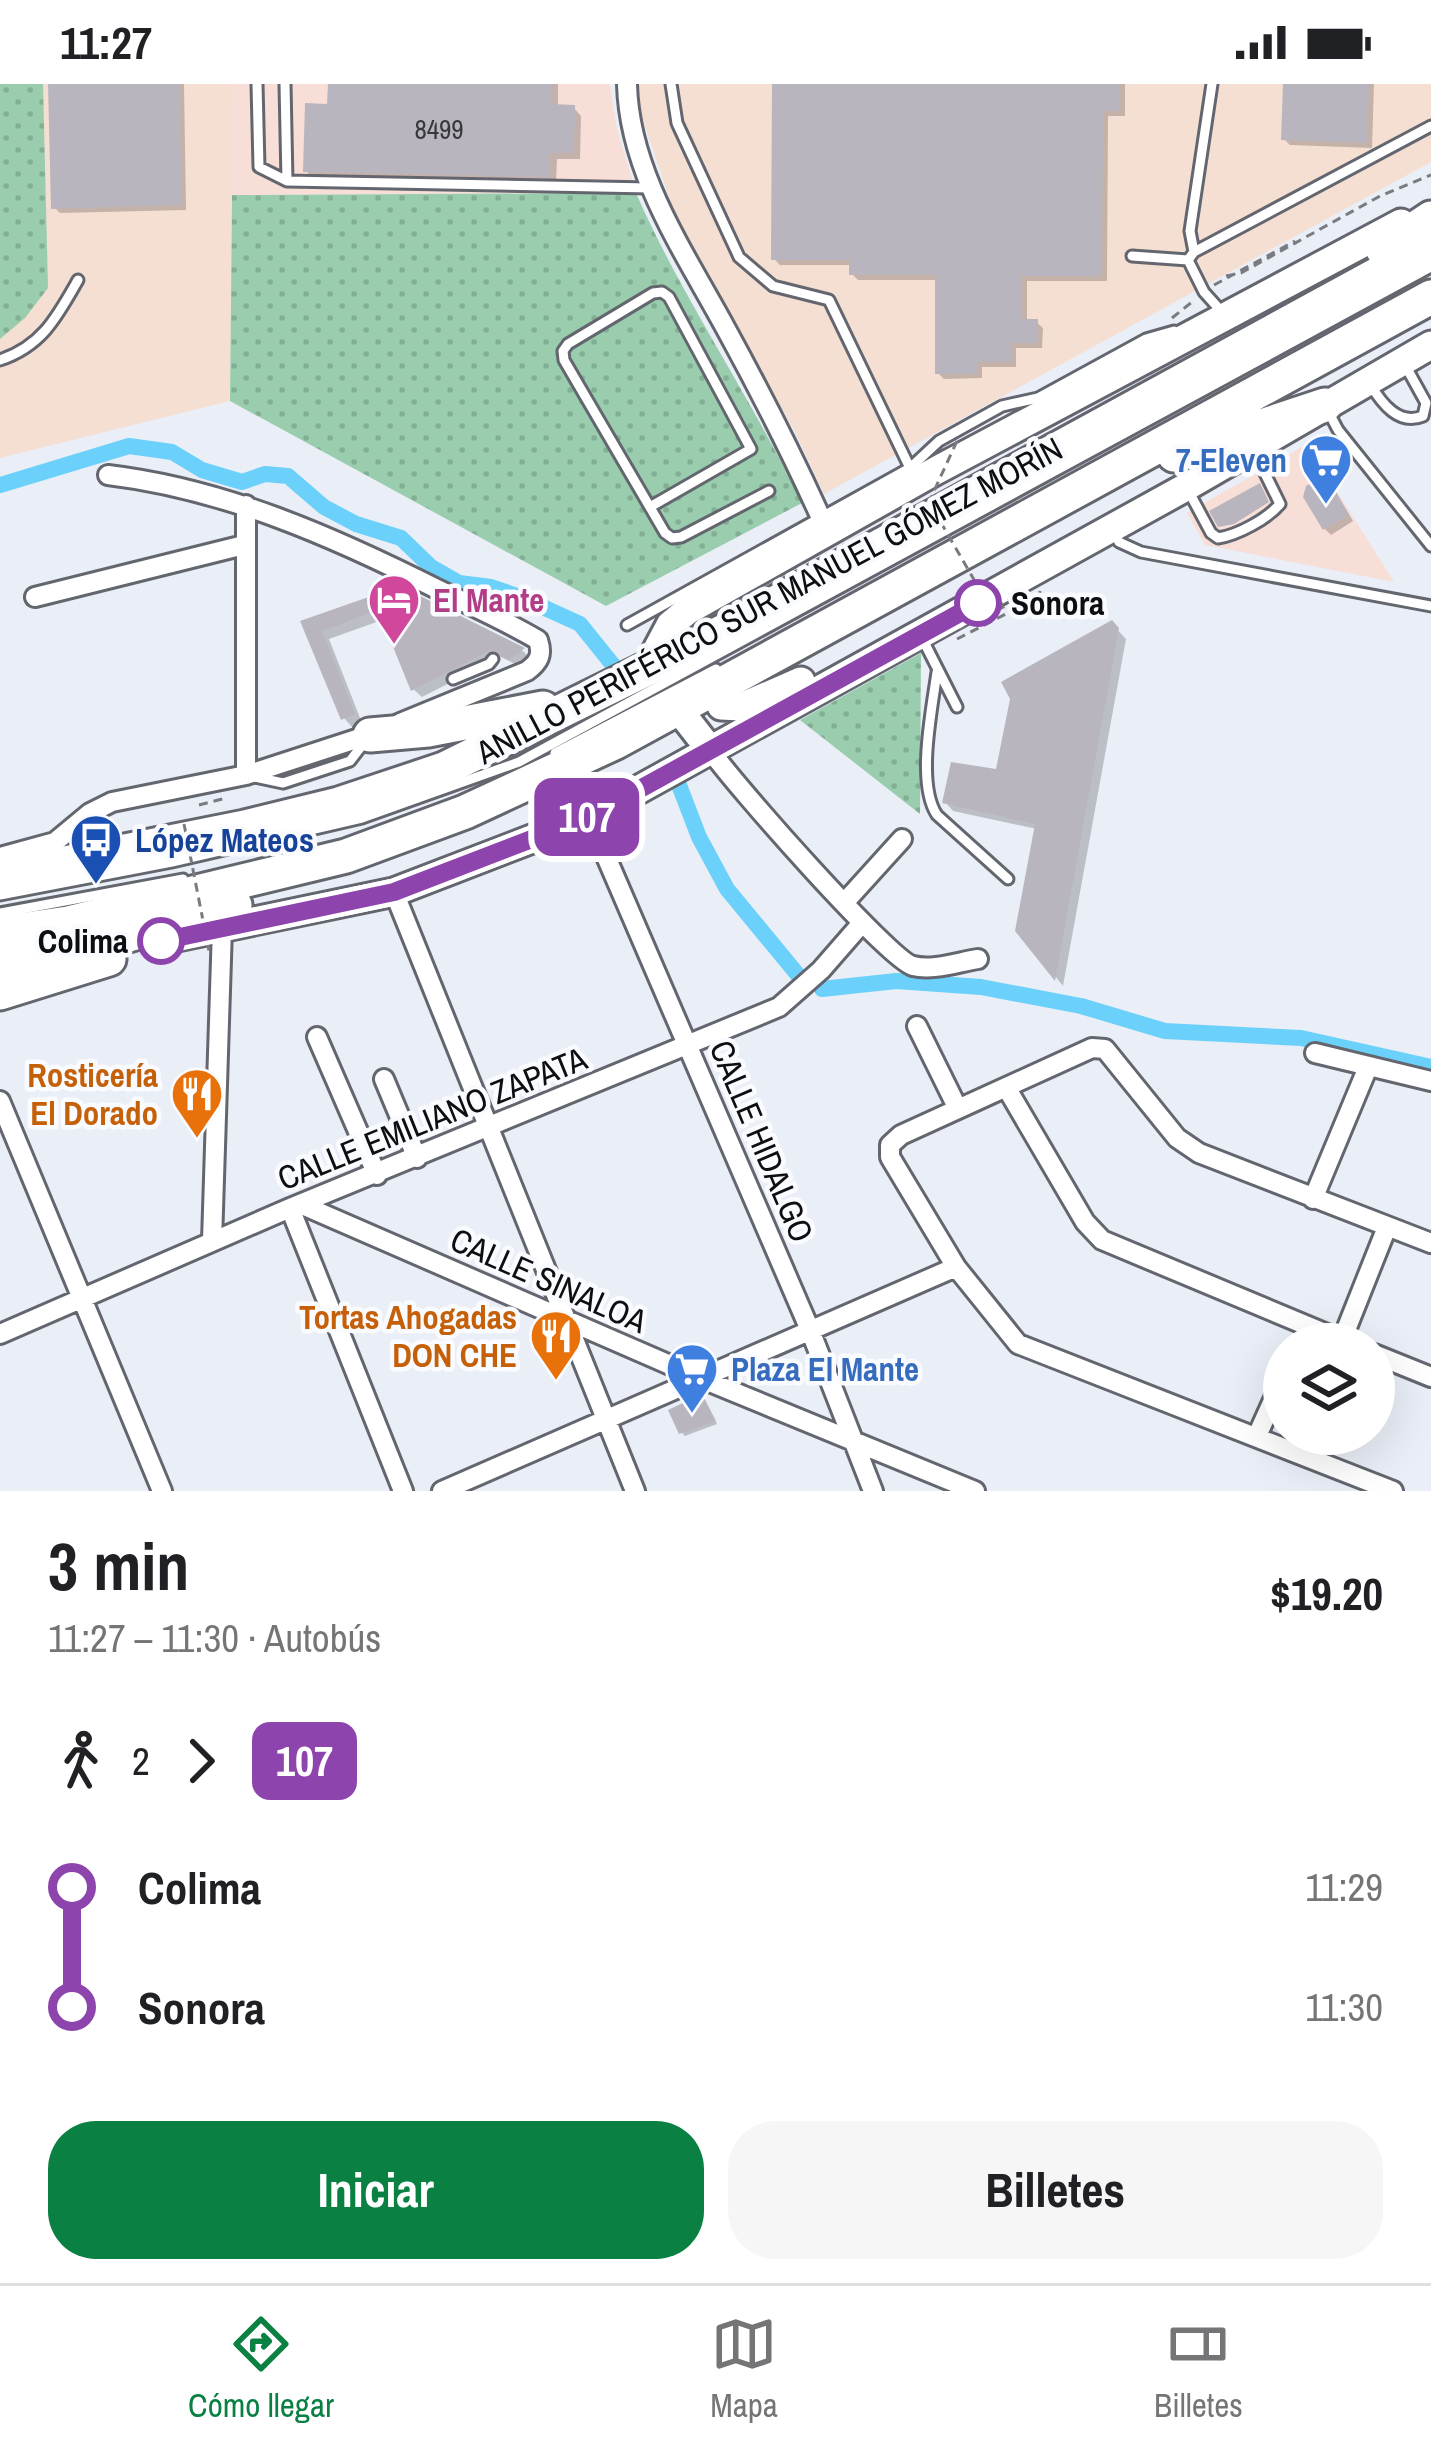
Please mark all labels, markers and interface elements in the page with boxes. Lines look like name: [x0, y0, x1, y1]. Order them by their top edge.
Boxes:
text: 11:27: [60, 12, 152, 73]
house number: 8499: [414, 111, 464, 147]
street label: ANILLO PERIFÉRICO SUR MANUEL GÓMEZ MORÍN: [467, 426, 1070, 774]
supermarket icon: 7-Eleven: [1298, 432, 1354, 506]
place label: 7-Eleven: [1176, 438, 1287, 482]
hotel icon: El Mante: [366, 572, 422, 646]
place label: El Mante: [433, 578, 544, 622]
marker: Sonora: [956, 581, 1000, 625]
place label: Sonora: [1011, 581, 1104, 625]
line badge: 107: [518, 778, 656, 856]
text: 107: [558, 789, 616, 845]
bus stop icon: López Mateos: [68, 812, 124, 886]
place label: López Mateos: [135, 818, 314, 862]
place label: Colima: [38, 919, 128, 963]
marker: Colima: [139, 919, 183, 963]
street label: CALLE HIDALGO: [700, 1033, 824, 1249]
street label: CALLE EMILIANO ZAPATA: [271, 1036, 594, 1200]
place label: Rosticería El Dorado: [27, 1053, 158, 1135]
restaurant icon: Rosticería El Dorado: [169, 1066, 225, 1140]
street label: CALLE SINALOA: [444, 1217, 655, 1343]
place label: Tortas Ahogadas DON CHE: [299, 1295, 517, 1377]
restaurant icon: Tortas Ahogadas DON CHE: [528, 1308, 584, 1382]
map controls: [1263, 1323, 1395, 1455]
button: layers: [1263, 1323, 1395, 1455]
supermarket icon: Plaza El Mante: [664, 1341, 720, 1415]
place label: Plaza El Mante: [731, 1347, 919, 1391]
text: 3 min: [48, 1522, 189, 1611]
text: $19.20: [1270, 1563, 1383, 1624]
text: 11:27 – 11:30 · Autobús: [48, 1612, 381, 1664]
icon: walk: [48, 1728, 114, 1794]
icon: forward: [168, 1728, 234, 1794]
text: 107: [276, 1733, 333, 1789]
text: 2: [132, 1735, 150, 1787]
text: Colima: [138, 1857, 261, 1918]
text: 11:29: [1305, 1861, 1383, 1913]
text: Sonora: [138, 1977, 265, 2038]
text: 11:30: [1305, 1981, 1383, 2033]
button: Iniciar: [48, 2121, 704, 2259]
button: Billetes: [728, 2121, 1383, 2259]
tab: Cómo llegar: [188, 2311, 334, 2427]
tab: Mapa: [710, 2311, 778, 2427]
tab: Billetes: [1154, 2311, 1243, 2427]

